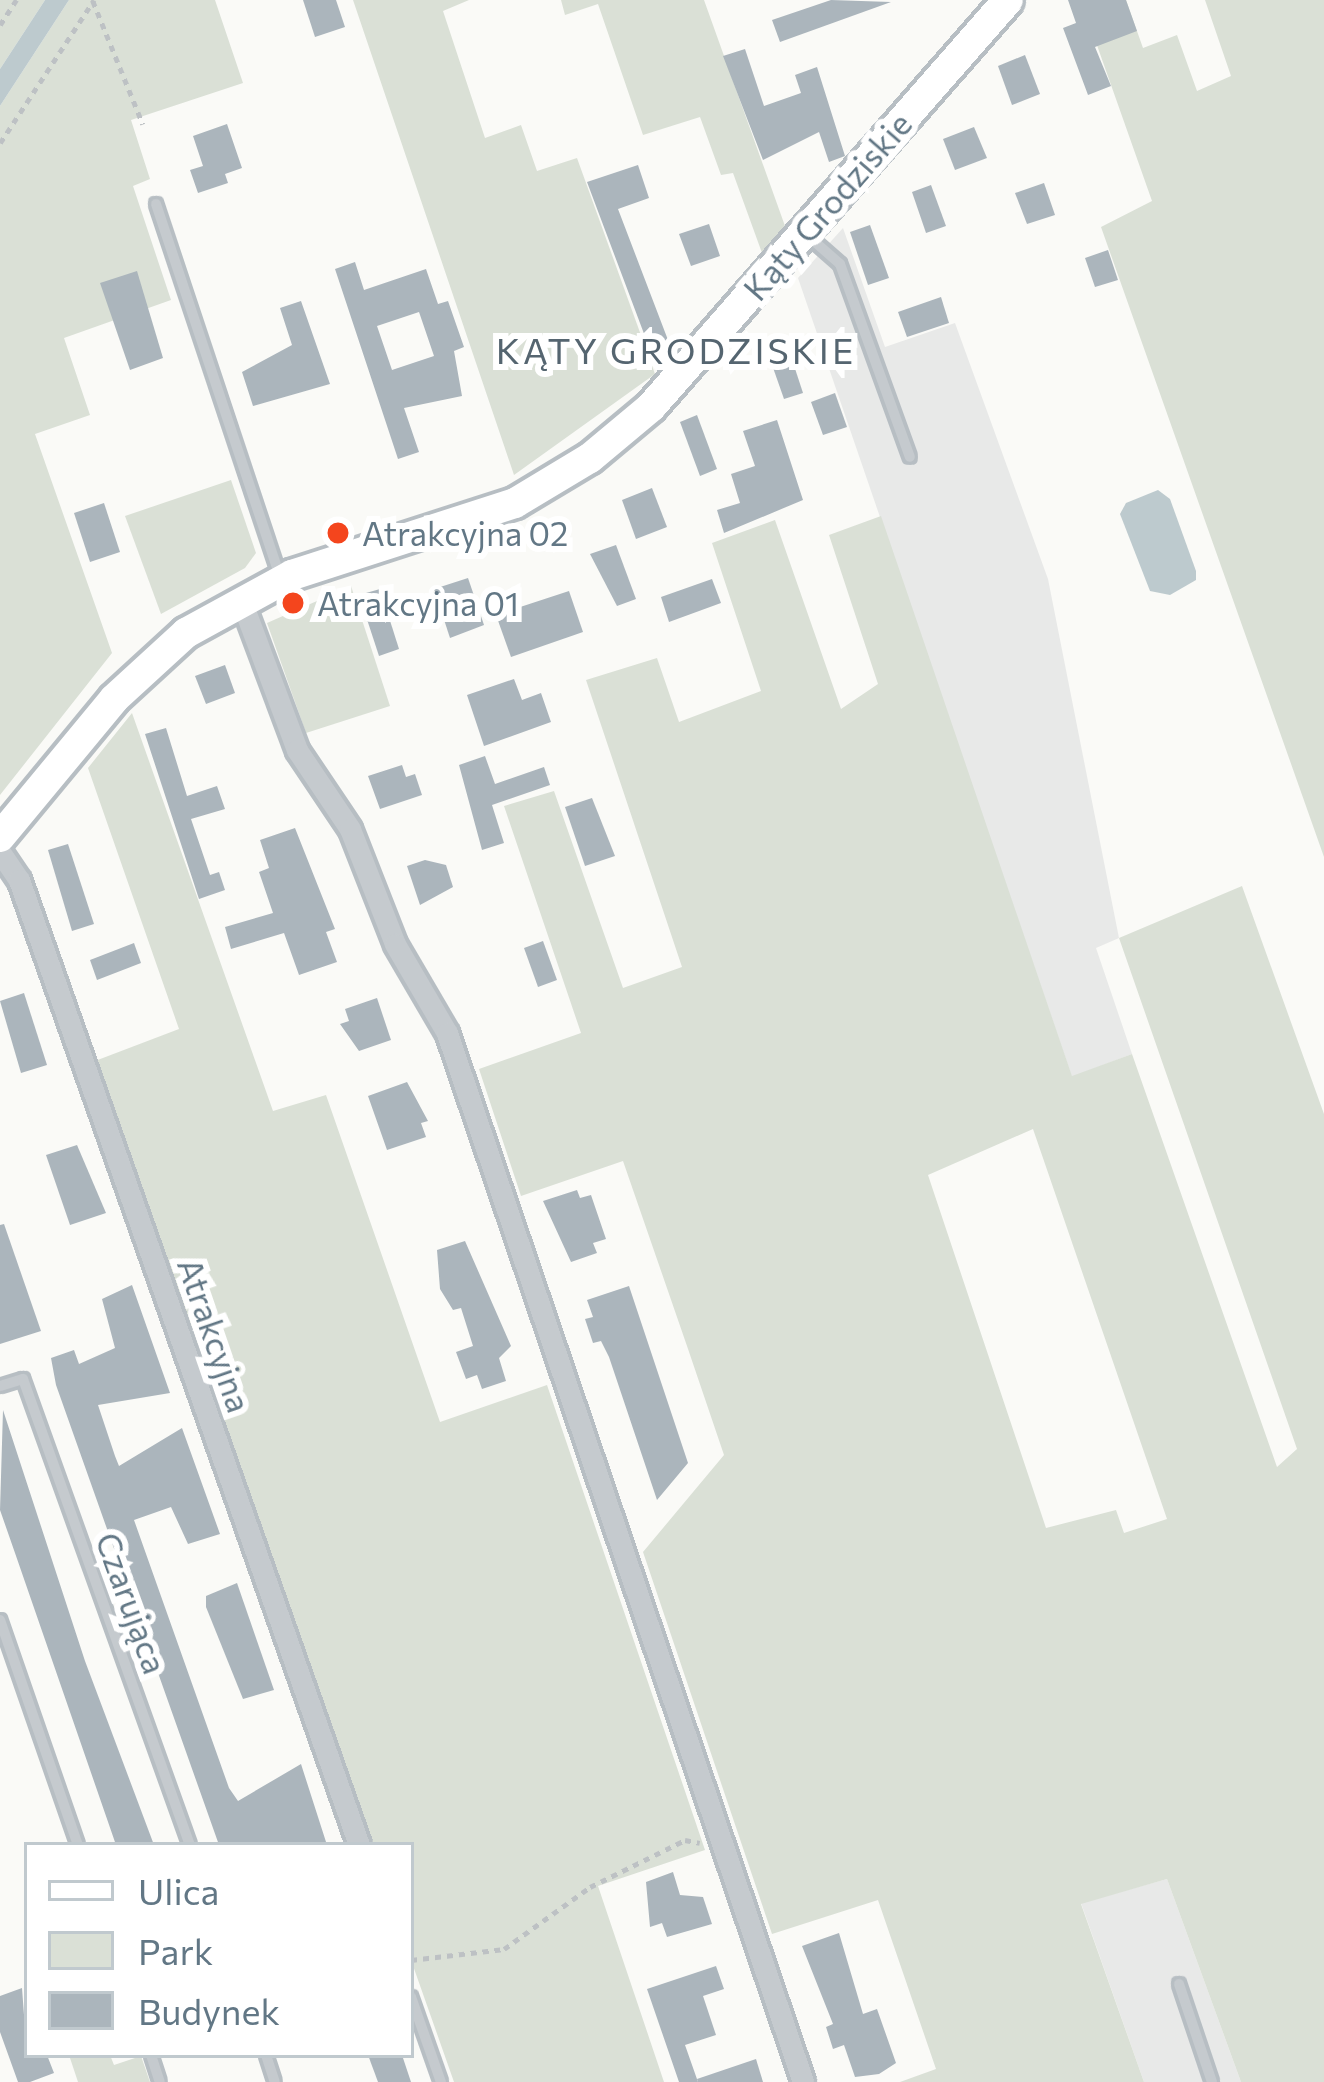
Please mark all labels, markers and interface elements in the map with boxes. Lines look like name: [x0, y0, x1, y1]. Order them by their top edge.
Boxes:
street label: Kąty Grodziskie: [735, 104, 919, 308]
district label: KĄTY GRODZISKIE: [496, 328, 856, 372]
place label: Atrakcyjna 02: [362, 513, 568, 553]
marker: Atrakcyjna 02: [325, 520, 351, 546]
place label: Atrakcyjna 01: [317, 583, 519, 623]
marker: Atrakcyjna 01: [280, 590, 306, 616]
street label: Atrakcyjna: [170, 1253, 260, 1417]
street label: Czarująca: [88, 1527, 176, 1679]
legend: [24, 1842, 414, 2058]
text: Ulica: [138, 1868, 219, 1912]
text: Park: [138, 1928, 213, 1972]
text: Budynek: [138, 1988, 280, 2032]

